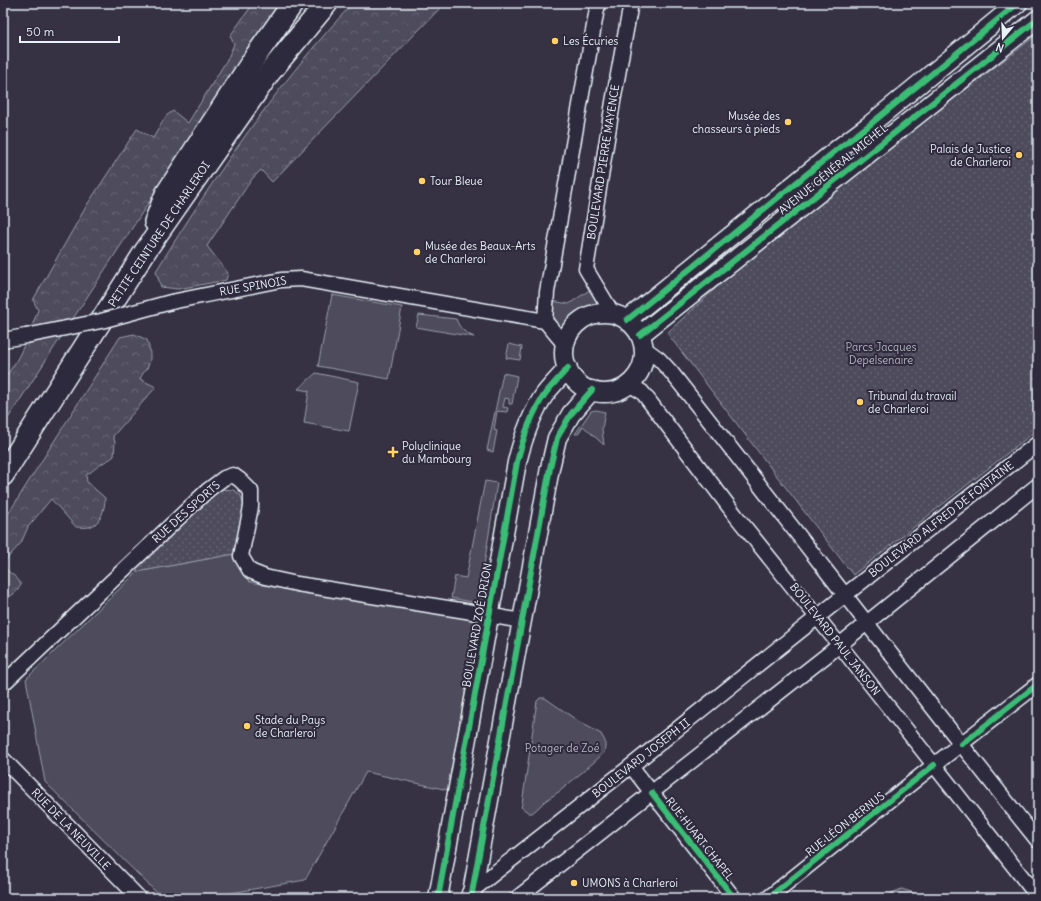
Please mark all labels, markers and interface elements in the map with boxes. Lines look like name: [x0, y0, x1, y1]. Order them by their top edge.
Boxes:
scale bar: [20, 18, 119, 44]
north arrow: [983, 18, 1023, 58]
text: 50 m: [26, 24, 55, 39]
place label: Les Écuries: [563, 33, 618, 48]
marker: Les Écuries: [550, 36, 560, 46]
text: N: [994, 40, 1006, 55]
street label: BOULEVARD PIERRE MAYENCE: [584, 83, 622, 241]
place label: Musée des chasseurs à pieds: [692, 109, 780, 136]
marker: Musée des chasseurs à pieds: [783, 117, 793, 127]
street label: AVENUE GÉNÉRAL MICHEL: [775, 120, 890, 217]
place label: Palais de Justice de Charleroi: [930, 142, 1011, 169]
marker: Palais de Justice de Charleroi: [1014, 150, 1024, 160]
street label: PETITE CEINTURE DE CHARLEROI: [105, 158, 213, 309]
place label: Tour Bleue: [430, 174, 483, 188]
marker: Tour Bleue: [417, 176, 427, 186]
place label: Musée des Beaux-Arts de Charleroi: [425, 239, 535, 266]
marker: Musée des Beaux-Arts de Charleroi: [412, 247, 422, 257]
street label: RUE SPINOIS: [218, 273, 288, 299]
park label: Parcs Jacques Depelsenaire: [846, 340, 916, 367]
place label: Tribunal du travail de Charleroi: [868, 389, 957, 416]
marker: Tribunal du travail de Charleroi: [855, 397, 865, 407]
place label: Polyclinique du Mambourg: [402, 439, 471, 466]
marker: Polyclinique du Mambourg: [387, 446, 399, 458]
street label: BOULEVARD ALFRED DE FONTAINE: [866, 458, 1016, 580]
street label: RUE DES SPORTS: [149, 478, 223, 546]
street label: BOULEVARD ZOÉ DRION: [458, 562, 495, 688]
street label: BOULEVARD PAUL JANSON: [787, 580, 883, 698]
place label: Stade du Pays de Charleroi: [255, 713, 325, 740]
street label: BOULEVARD JOSEPH II: [589, 715, 693, 801]
marker: Stade du Pays de Charleroi: [242, 721, 252, 731]
park label: Potager de Zoé: [525, 741, 599, 755]
street label: RUE DE LA NEUVILLE: [29, 785, 113, 873]
street label: RUE LÉON BERNUS: [802, 788, 887, 859]
street label: RUE HUART CHAPEL: [663, 794, 737, 884]
place label: UMONS à Charleroi: [582, 876, 678, 890]
marker: UMONS à Charleroi: [569, 878, 579, 888]

